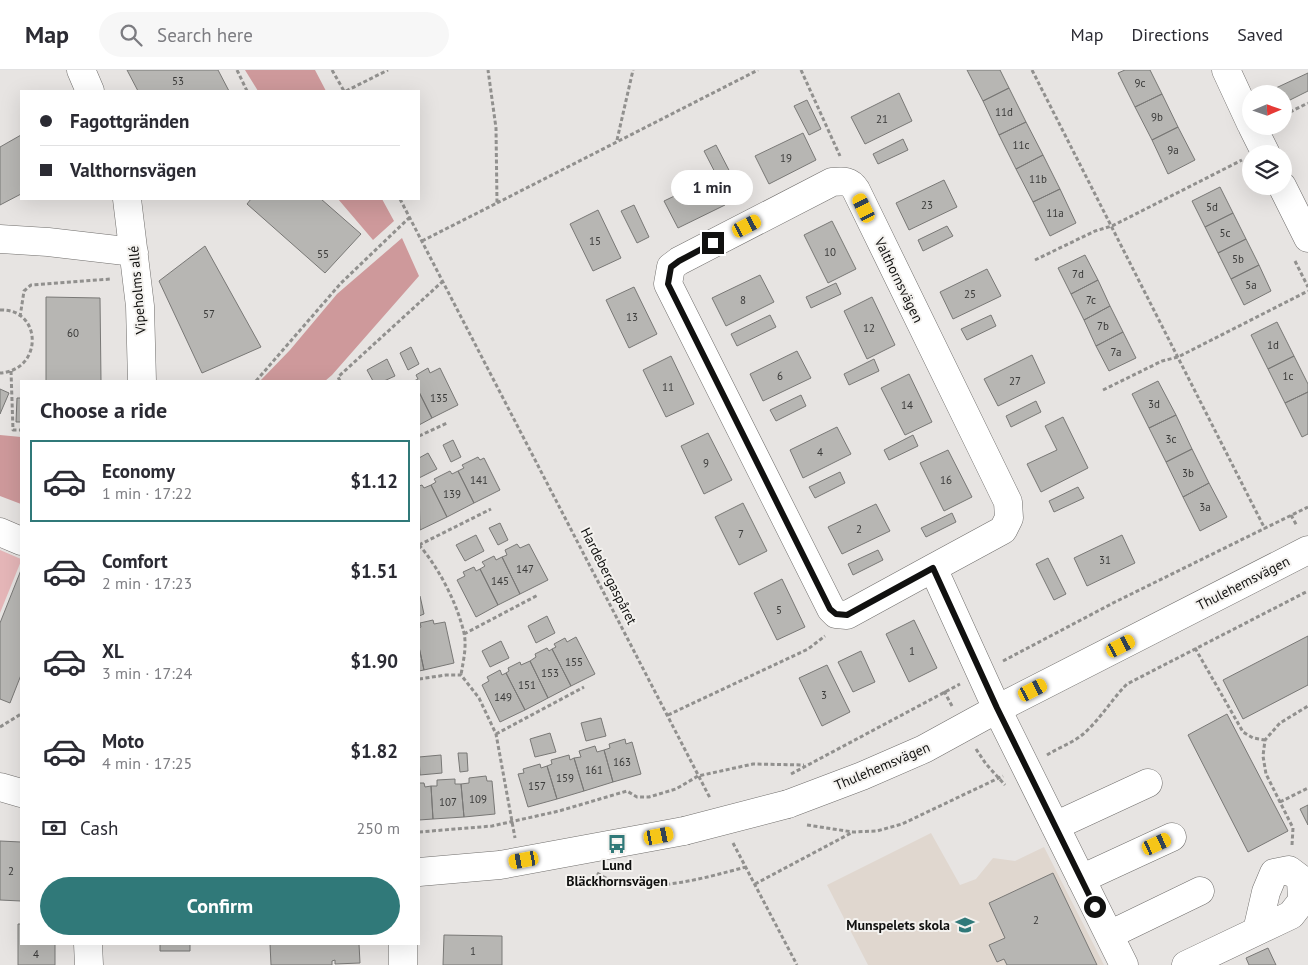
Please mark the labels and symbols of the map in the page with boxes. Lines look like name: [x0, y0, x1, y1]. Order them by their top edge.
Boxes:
house number: 53: [172, 74, 184, 88]
house number: 9c: [1135, 76, 1146, 90]
north arrow: [1242, 85, 1292, 135]
house number: 11d: [995, 105, 1013, 119]
house number: 9b: [1151, 110, 1163, 124]
house number: 21: [876, 112, 888, 126]
house number: 11c: [1013, 138, 1030, 152]
house number: 9a: [1167, 143, 1179, 157]
house number: 19: [780, 151, 792, 165]
callout: 1 min: [672, 170, 754, 206]
house number: 11b: [1029, 172, 1047, 186]
car: [850, 191, 877, 225]
house number: 23: [921, 198, 933, 212]
house number: 5d: [1206, 200, 1218, 214]
house number: 11a: [1046, 206, 1064, 220]
car: [730, 213, 763, 239]
house number: 5c: [1220, 226, 1231, 240]
route end: [702, 232, 724, 254]
house number: 15: [589, 234, 601, 248]
street label: Valthornsvägen: [870, 234, 927, 326]
street label: Vipeholms allé: [124, 245, 150, 336]
house number: 10: [824, 245, 836, 259]
house number: 55: [317, 247, 329, 261]
house number: 5b: [1232, 252, 1244, 266]
house number: 7d: [1072, 267, 1084, 281]
house number: 5a: [1245, 278, 1257, 292]
house number: 25: [964, 287, 976, 301]
house number: 8: [740, 293, 746, 307]
house number: 7c: [1086, 293, 1096, 307]
house number: 57: [203, 307, 215, 321]
house number: 13: [626, 310, 638, 324]
house number: 7b: [1097, 319, 1109, 333]
house number: 12: [863, 321, 875, 335]
house number: 60: [67, 326, 79, 340]
house number: 1d: [1267, 338, 1279, 352]
house number: 7a: [1111, 345, 1121, 359]
house number: 6: [777, 369, 783, 383]
house number: 1c: [1283, 369, 1294, 383]
house number: 27: [1009, 374, 1021, 388]
house number: 11: [662, 380, 674, 394]
house number: 135: [430, 391, 448, 405]
house number: 3d: [1148, 397, 1160, 411]
house number: 14: [901, 398, 913, 412]
house number: 3c: [1166, 432, 1177, 446]
house number: 4: [817, 445, 823, 459]
house number: 9: [703, 456, 709, 470]
house number: 3b: [1182, 466, 1194, 480]
house number: 141: [470, 473, 488, 487]
house number: 16: [940, 473, 952, 487]
house number: 139: [443, 487, 461, 501]
house number: 3a: [1199, 500, 1211, 514]
house number: 2: [856, 522, 862, 536]
street label: Hardebergaspåret: [577, 524, 641, 628]
house number: 7: [738, 527, 744, 541]
street label: Thulehemsvägen: [1193, 552, 1293, 614]
house number: 31: [1099, 553, 1111, 567]
house number: 147: [516, 562, 534, 576]
house number: 145: [491, 574, 509, 588]
house number: 5: [776, 603, 782, 617]
car: [1104, 633, 1137, 659]
house number: 1: [909, 644, 915, 658]
house number: 155: [565, 655, 583, 669]
house number: 153: [541, 666, 559, 680]
car: [1016, 677, 1049, 703]
house number: 151: [518, 678, 536, 692]
house number: 3: [821, 688, 827, 702]
house number: 149: [494, 690, 512, 704]
street label: Thulehemsvägen: [831, 738, 933, 794]
house number: 163: [613, 755, 631, 769]
house number: 161: [585, 763, 603, 777]
house number: 159: [556, 771, 574, 785]
house number: 157: [528, 779, 546, 793]
house number: 109: [469, 792, 487, 806]
house number: 107: [439, 795, 457, 809]
car: [642, 826, 675, 846]
car: [1140, 831, 1173, 857]
bus stop icon: Lund Bläckhornsvägen: [606, 833, 628, 855]
car: [507, 850, 540, 870]
place label: Lund Bläckhornsvägen: [566, 856, 668, 890]
house number: 2: [8, 864, 14, 878]
route start: [1084, 896, 1106, 918]
house number: 2: [1033, 913, 1039, 927]
school or university icon: Munspelets skola: [954, 914, 976, 936]
place label: Munspelets skola: [846, 916, 950, 934]
house number: 1: [470, 944, 476, 958]
house number: 4: [33, 947, 39, 961]

